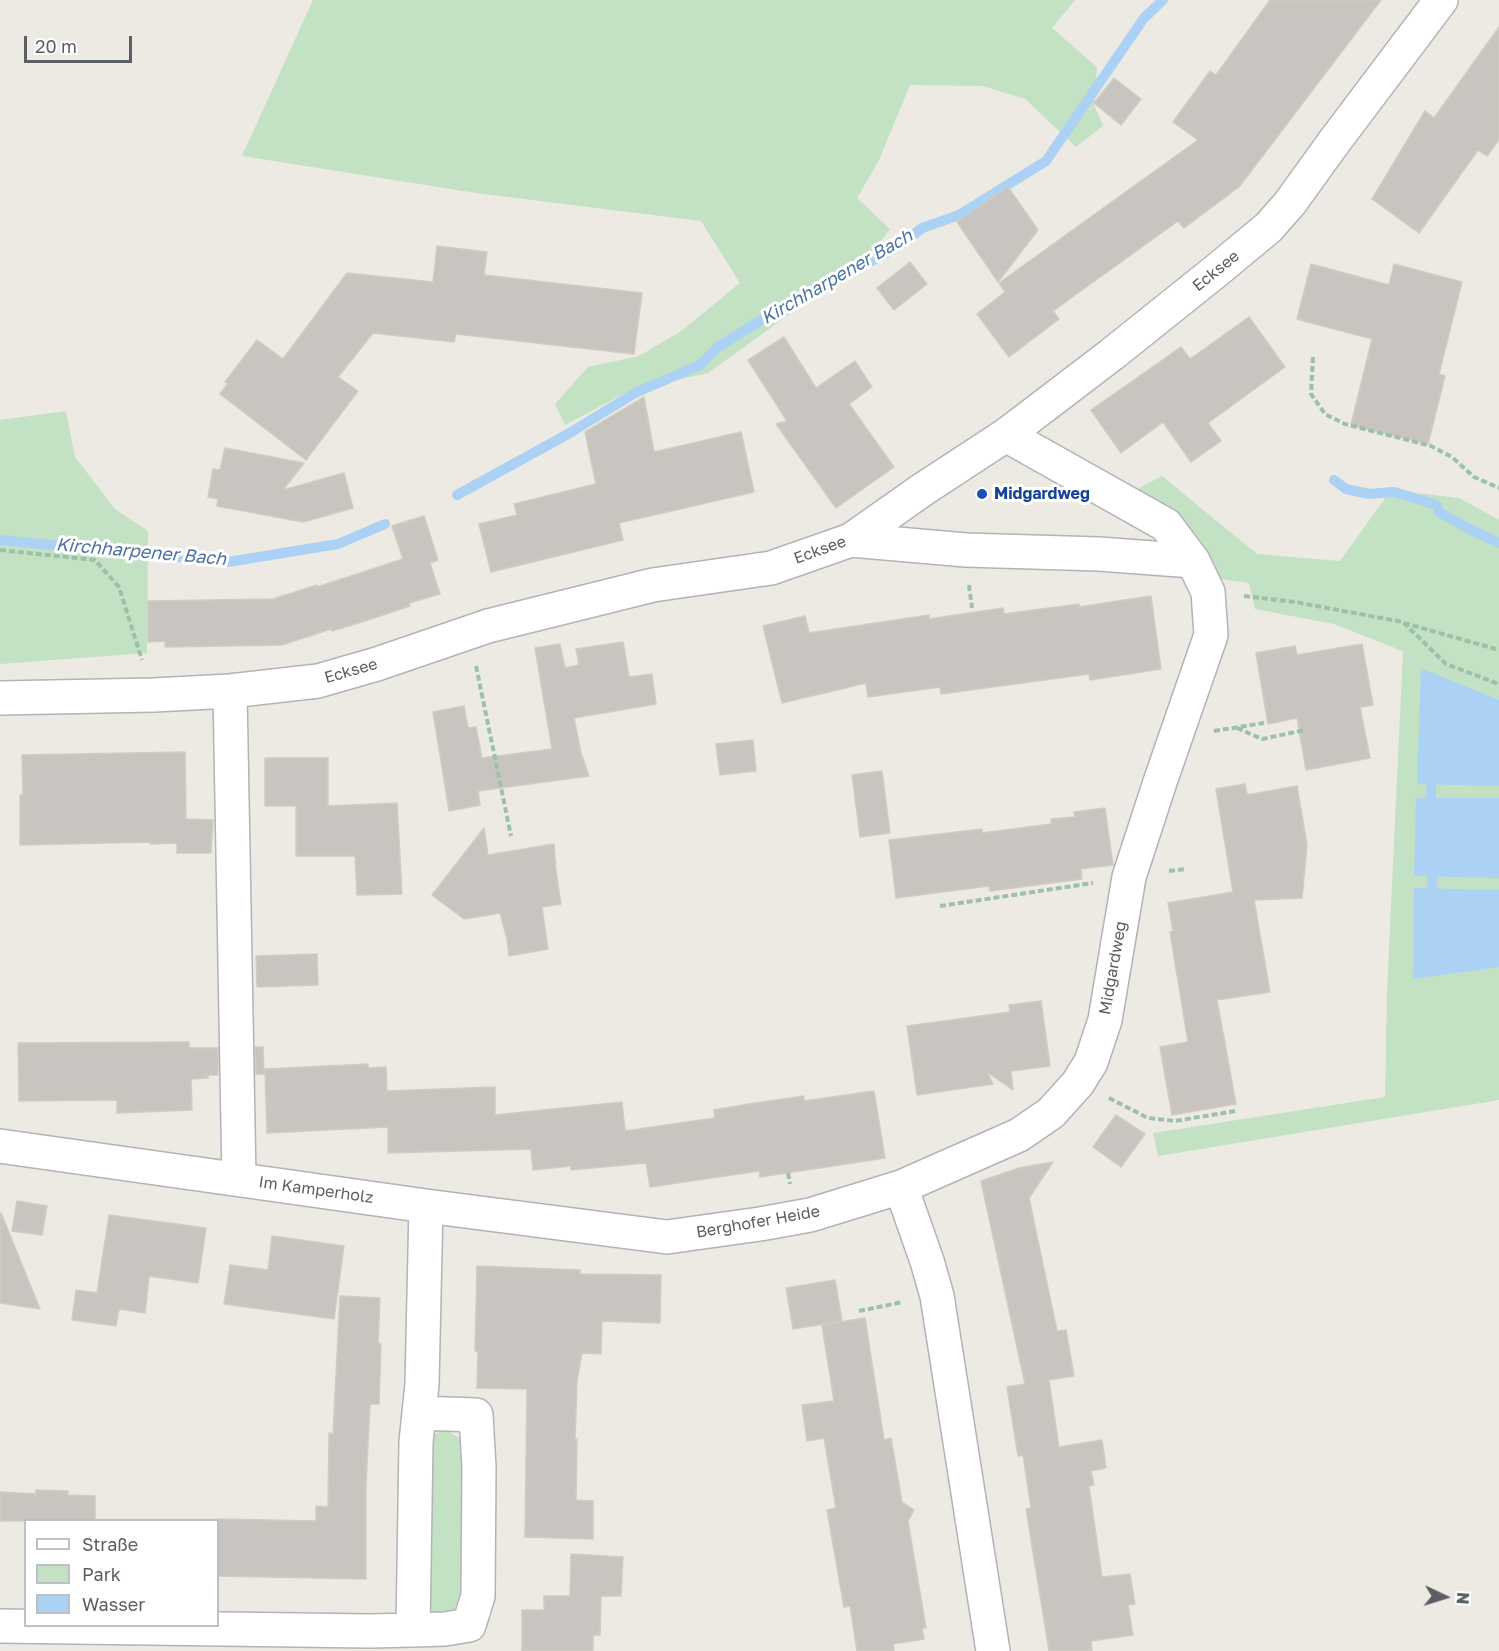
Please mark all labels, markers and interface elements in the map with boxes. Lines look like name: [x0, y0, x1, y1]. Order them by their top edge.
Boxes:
scale bar: [27, 24, 135, 62]
text: 20 m: [35, 35, 77, 57]
water label: Kirchharpener Bach: [758, 225, 916, 329]
street label: Ecksee: [1189, 246, 1243, 296]
place label: Midgardweg: [994, 484, 1090, 504]
marker: Midgardweg: [975, 487, 989, 501]
street label: Ecksee: [791, 532, 849, 568]
water label: Kirchharpener Bach: [55, 534, 227, 570]
street label: Ecksee: [322, 654, 380, 688]
street label: Midgardweg: [1095, 920, 1131, 1016]
street label: Im Kamperholz: [257, 1172, 375, 1208]
street label: Berghofer Heide: [695, 1202, 821, 1242]
legend: [24, 1519, 219, 1627]
text: Straße: [82, 1533, 138, 1555]
text: Park: [82, 1563, 121, 1585]
north arrow: [1415, 1567, 1475, 1627]
text: N: [1453, 1591, 1473, 1605]
text: Wasser: [82, 1593, 145, 1615]

